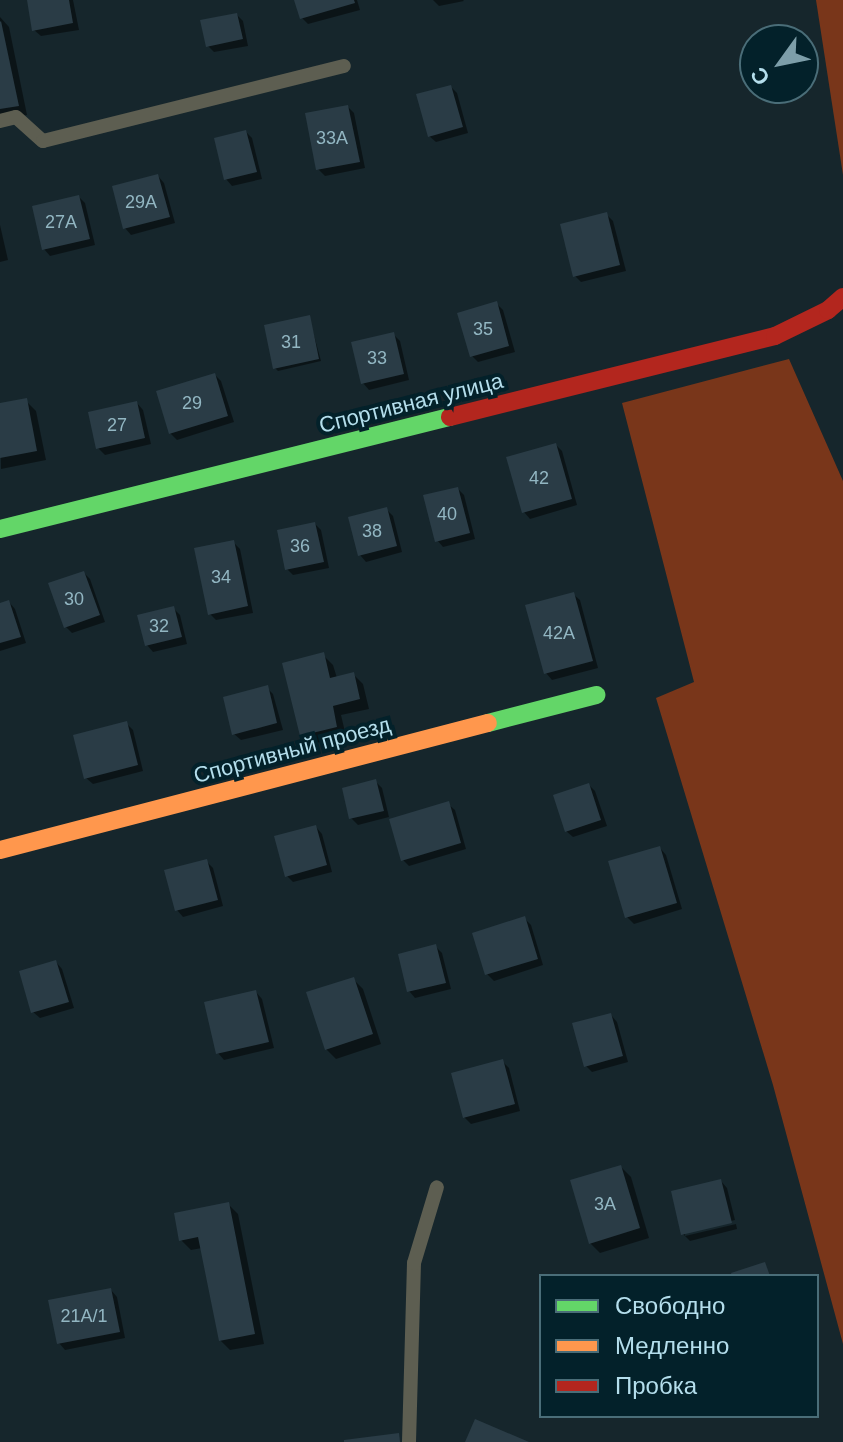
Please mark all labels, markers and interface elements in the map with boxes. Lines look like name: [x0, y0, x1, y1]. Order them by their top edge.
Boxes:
north arrow: [739, 24, 819, 104]
text: С: [745, 63, 775, 90]
house number: 33А: [316, 127, 348, 149]
house number: 29А: [125, 191, 157, 213]
house number: 27А: [45, 211, 77, 233]
house number: 35: [473, 318, 493, 340]
house number: 31: [281, 331, 301, 353]
house number: 33: [367, 347, 387, 369]
street label: Спортивная улица: [316, 367, 506, 439]
house number: 29: [182, 392, 202, 414]
house number: 27: [107, 414, 127, 436]
house number: 42: [529, 467, 549, 489]
house number: 40: [437, 503, 457, 525]
house number: 38: [362, 520, 382, 542]
house number: 36: [290, 535, 310, 557]
house number: 34: [211, 566, 231, 588]
house number: 30: [64, 588, 84, 610]
house number: 32: [149, 615, 169, 637]
house number: 42А: [543, 622, 575, 644]
street label: Спортивный проезд: [191, 711, 393, 789]
house number: 3А: [594, 1193, 616, 1215]
legend: [539, 1274, 819, 1418]
text: Свободно: [615, 1292, 725, 1319]
house number: 21А/1: [60, 1305, 108, 1327]
text: Медленно: [615, 1332, 729, 1359]
text: Пробка: [615, 1372, 697, 1399]

